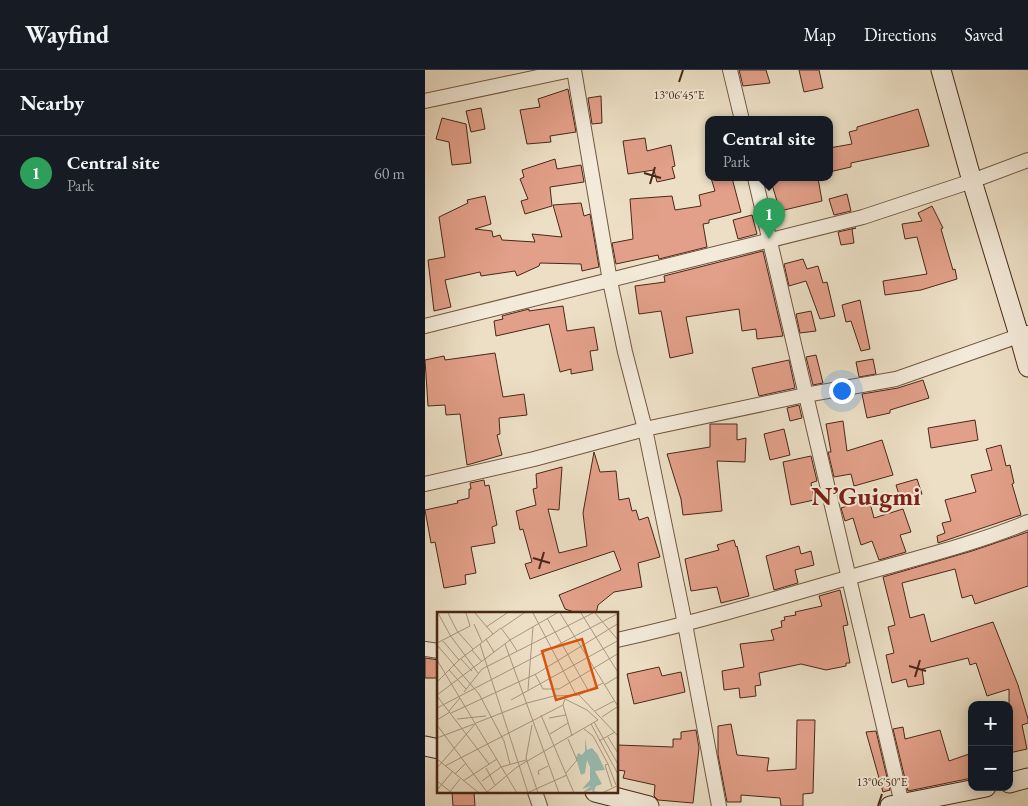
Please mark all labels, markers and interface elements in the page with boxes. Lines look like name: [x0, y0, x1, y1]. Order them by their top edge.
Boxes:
text: Wayfind: [25, 19, 109, 50]
text: Map: [804, 23, 836, 46]
text: Directions: [864, 23, 936, 46]
text: Saved: [964, 23, 1003, 46]
text: 13°06'45"E: [653, 87, 705, 103]
text: Nearby: [20, 89, 84, 116]
popup: [705, 116, 833, 181]
text: Central site: [723, 126, 815, 151]
text: Central site: [67, 150, 160, 175]
text: Park: [723, 151, 750, 172]
text: 1: [32, 163, 40, 184]
text: 60 m: [374, 163, 405, 184]
text: Park: [67, 175, 94, 196]
pin: 1: [753, 198, 785, 239]
your location: [829, 378, 855, 404]
district label: N’Guigmi: [811, 479, 921, 513]
inset map: [437, 612, 619, 794]
map controls: [968, 701, 1013, 791]
button: +: [968, 701, 1013, 746]
button: −: [968, 746, 1013, 791]
text: 13°06'50"E: [856, 774, 908, 790]

